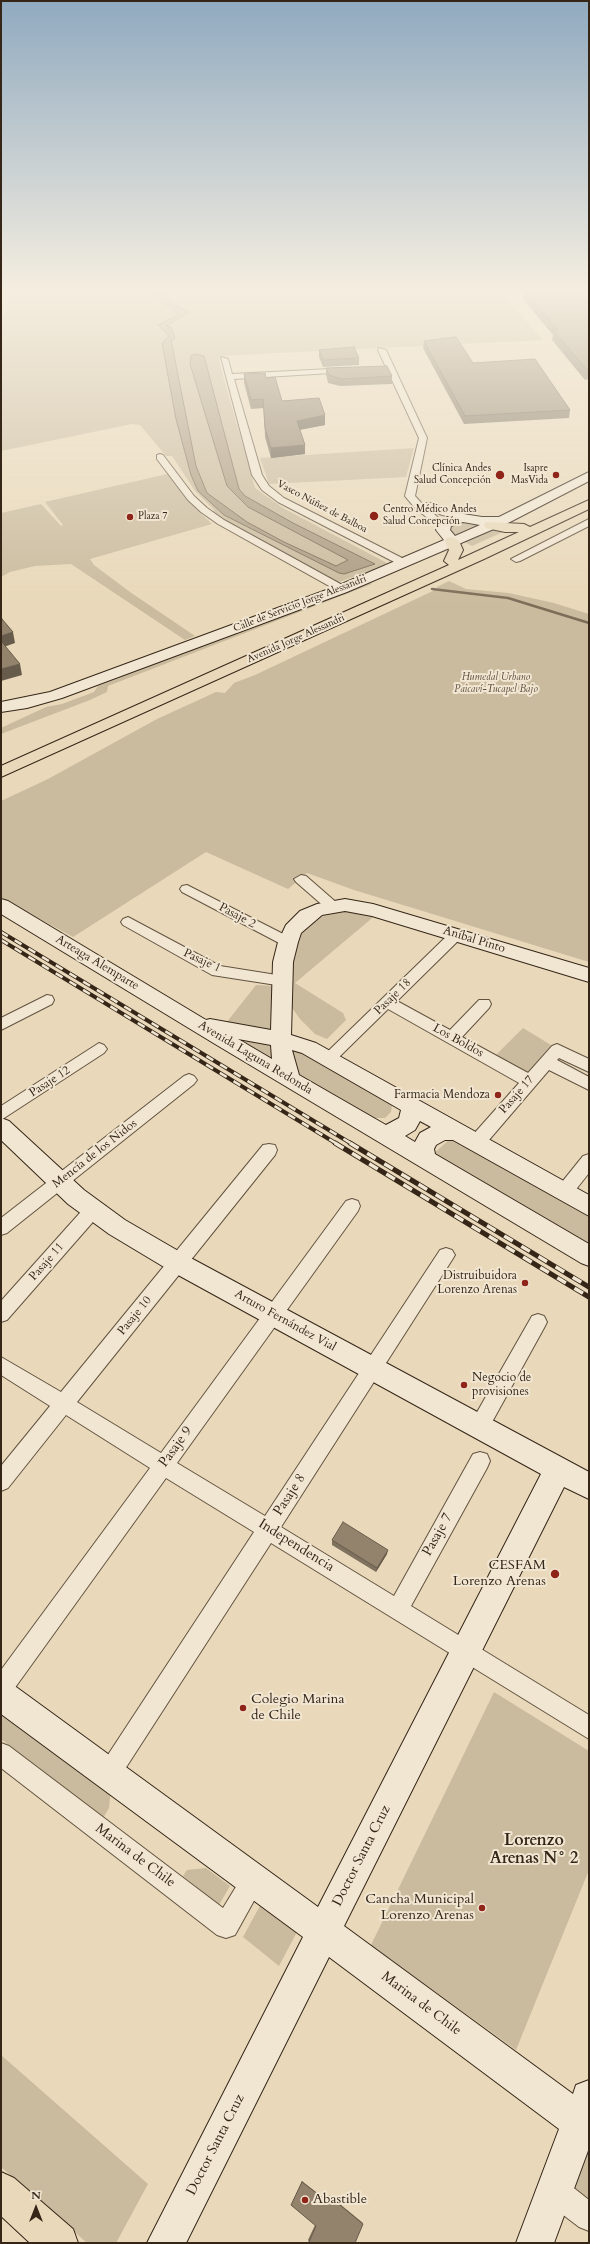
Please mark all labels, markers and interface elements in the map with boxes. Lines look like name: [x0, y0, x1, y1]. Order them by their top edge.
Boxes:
place label: Clínica Andes Salud Concepción: [414, 463, 491, 486]
place label: Isapre MasVida: [511, 463, 548, 486]
marker: Clínica Andes Salud Concepción: [494, 469, 506, 481]
marker: Isapre MasVida: [551, 470, 561, 480]
street label: Vasco Núñez de Balboa: [275, 478, 369, 536]
place label: Centro Médico Andes Salud Concepción: [383, 504, 477, 528]
marker: Centro Médico Andes Salud Concepción: [368, 510, 380, 522]
place label: Plaza 7: [138, 511, 167, 523]
marker: Plaza 7: [125, 512, 135, 522]
street label: Calle de Servicio Jorge Alessandri: [232, 573, 368, 635]
street label: Avenida Jorge Alessandri: [245, 612, 347, 666]
park label: Humedal Urbano Paicaví-Tucapel Bajo: [454, 672, 538, 696]
street label: Pasaje 2: [216, 900, 258, 932]
street label: Aníbal Pinto: [441, 924, 507, 956]
street label: Arteaga Alemparte: [53, 932, 141, 994]
street label: Pasaje 1: [181, 946, 223, 976]
street label: Pasaje 18: [372, 976, 414, 1018]
street label: Avenida Laguna Redonda: [195, 1018, 315, 1098]
street label: Los Boldos: [430, 1021, 486, 1061]
street label: Pasaje 12: [27, 1063, 73, 1101]
street label: Pasaje 17: [497, 1073, 537, 1117]
place label: Farmacia Mendoza: [394, 1088, 490, 1102]
marker: Farmacia Mendoza: [493, 1090, 503, 1100]
street label: Mencía de los Nidos: [50, 1117, 140, 1191]
street label: Pasaje 11: [27, 1240, 67, 1284]
place label: Distruibuidora Lorenzo Arenas: [437, 1269, 517, 1297]
marker: Distruibuidora Lorenzo Arenas: [520, 1278, 530, 1288]
street label: Arturo Fernández Vial: [232, 1287, 338, 1355]
street label: Pasaje 10: [115, 1294, 155, 1338]
place label: Negocio de provisiones: [472, 1371, 531, 1399]
marker: Negocio de provisiones: [459, 1380, 469, 1390]
street label: Pasaje 9: [156, 1423, 196, 1471]
street label: Pasaje 8: [270, 1471, 310, 1519]
street label: Pasaje 7: [419, 1511, 457, 1559]
street label: Independencia: [255, 1516, 337, 1576]
place label: CESFAM Lorenzo Arenas: [453, 1558, 546, 1590]
marker: CESFAM Lorenzo Arenas: [549, 1568, 561, 1580]
place label: Colegio Marina de Chile: [251, 1692, 345, 1724]
marker: Colegio Marina de Chile: [238, 1703, 248, 1713]
street label: Doctor Santa Cruz: [329, 1803, 395, 1909]
street label: Marina de Chile: [92, 1820, 178, 1892]
district label: Lorenzo Arenas N° 2: [490, 1831, 578, 1869]
place label: Cancha Municipal Lorenzo Arenas: [365, 1892, 474, 1924]
marker: Cancha Municipal Lorenzo Arenas: [477, 1903, 487, 1913]
street label: Marina de Chile: [378, 1968, 464, 2040]
street label: Doctor Santa Cruz: [183, 2092, 249, 2198]
north arrow: [16, 2188, 56, 2228]
text: N: [31, 2188, 41, 2203]
place label: Abastible: [313, 2192, 367, 2208]
marker: Abastible: [300, 2195, 310, 2205]

